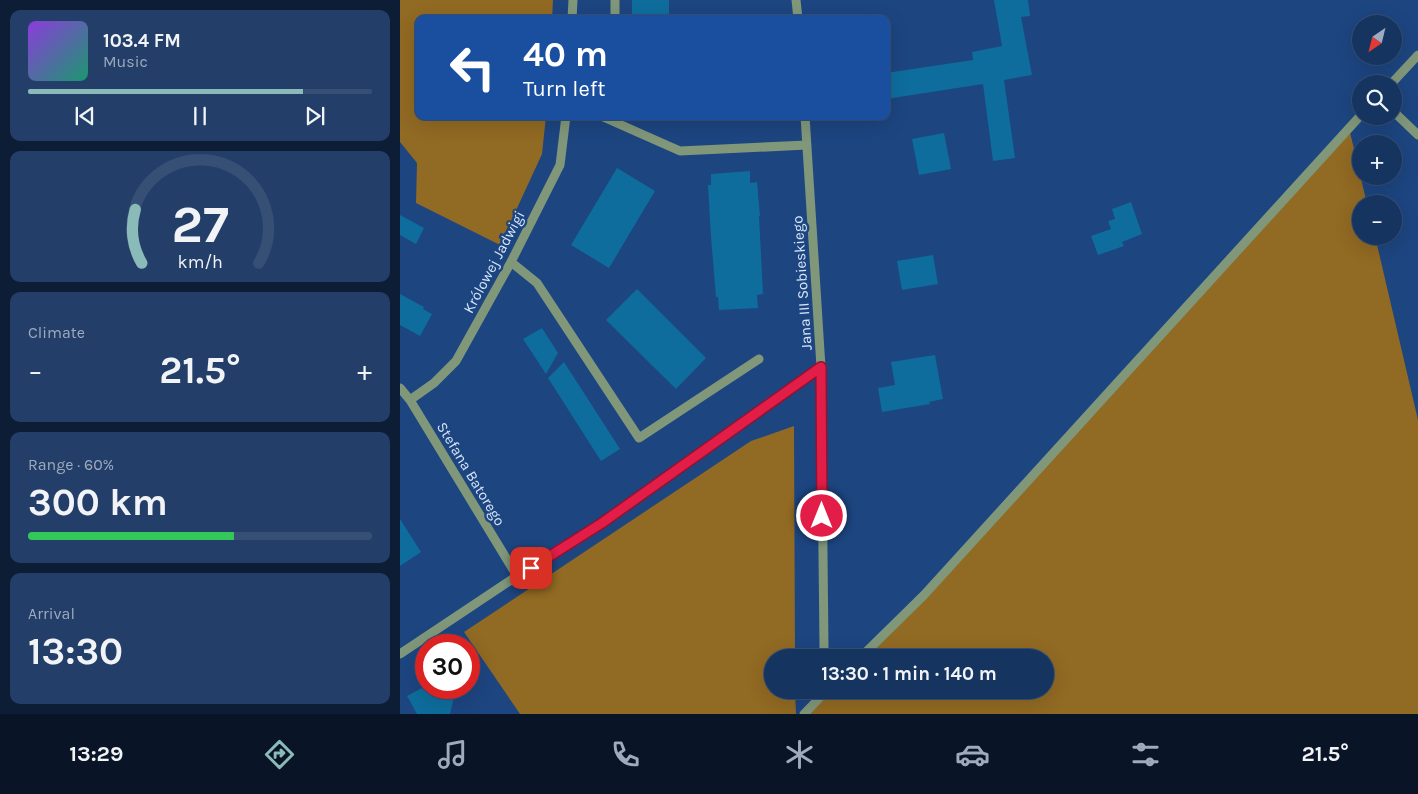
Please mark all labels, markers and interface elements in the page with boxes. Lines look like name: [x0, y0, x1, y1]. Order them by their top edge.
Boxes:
north arrow: [1352, 15, 1402, 65]
map controls: [1352, 15, 1402, 245]
text: 103.4 FM: [103, 30, 181, 52]
text: 40 m: [523, 34, 608, 75]
icon: left: [440, 35, 505, 100]
text: Music: [103, 52, 148, 71]
button: search: [1352, 75, 1402, 125]
text: Turn left: [523, 76, 606, 102]
icon: previous: [71, 102, 99, 130]
icon: pause: [186, 102, 214, 130]
icon: next: [301, 102, 329, 130]
button: +: [1352, 135, 1402, 185]
text: 27: [171, 194, 229, 255]
button: −: [1352, 195, 1402, 245]
street label: Królowej Jadwigi: [459, 208, 529, 316]
street label: Jana III Sobieskiego: [788, 215, 816, 351]
text: km/h: [177, 252, 223, 273]
text: Climate: [28, 323, 85, 342]
text: 21.5°: [159, 348, 241, 393]
text: −: [28, 354, 43, 387]
text: +: [357, 354, 372, 387]
street label: Stefana Batorego: [433, 419, 509, 529]
text: Range · 60%: [28, 455, 114, 474]
text: 300 km: [28, 480, 168, 525]
position arrow: [795, 489, 847, 541]
pin: [510, 547, 552, 589]
icon: arrive: [517, 554, 545, 582]
text: Arrival: [28, 604, 75, 623]
text: 13:30: [28, 629, 123, 674]
speed limit sign: 30: [415, 634, 480, 699]
text: 13:30 · 1 min · 140 m: [821, 663, 997, 685]
icon: directions: [262, 737, 297, 772]
icon: music: [435, 737, 470, 772]
icon: phone: [608, 737, 643, 772]
icon: climate: [782, 737, 817, 772]
icon: car: [955, 737, 990, 772]
icon: filters: [1128, 737, 1163, 772]
text: 13:29: [69, 741, 123, 767]
text: 21.5°: [1302, 741, 1349, 767]

